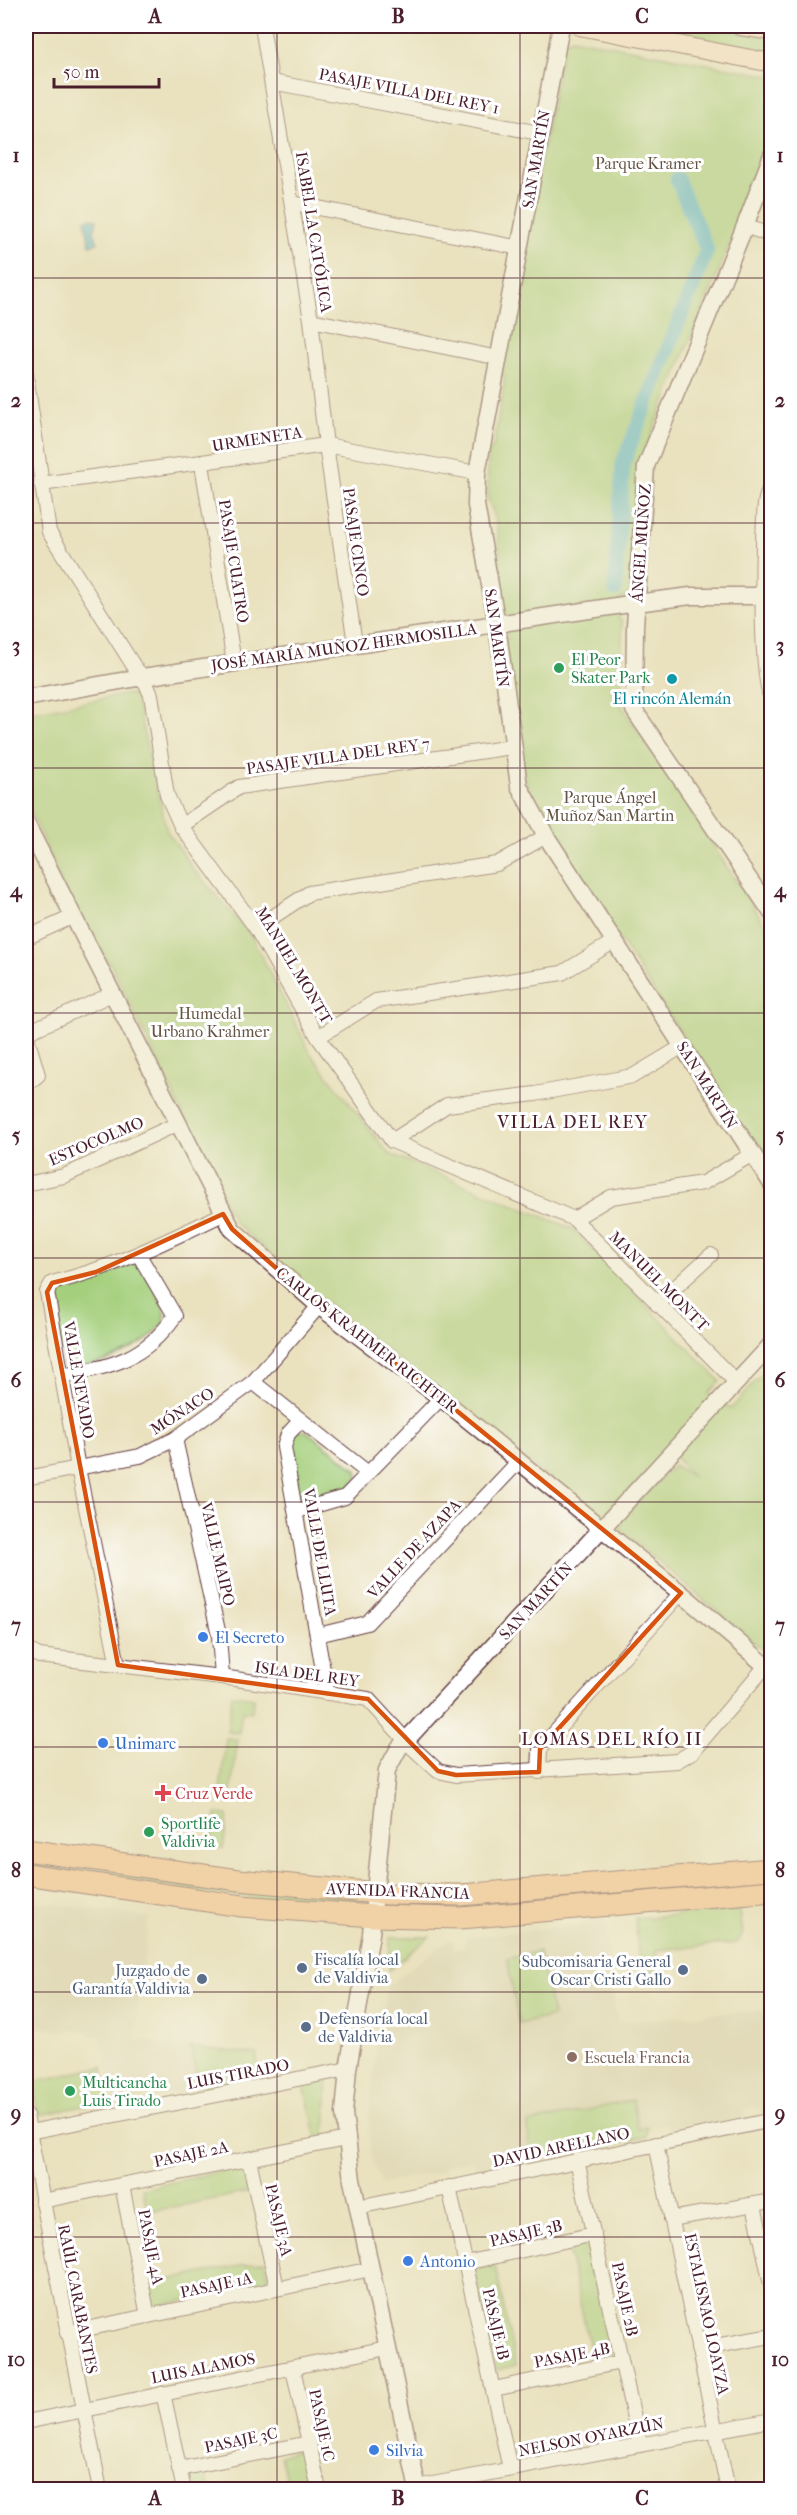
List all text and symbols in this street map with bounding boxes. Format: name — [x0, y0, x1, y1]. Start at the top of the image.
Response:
text: A — [147, 5, 163, 28]
text: B — [391, 5, 405, 28]
text: C — [635, 5, 649, 28]
scale bar — [54, 51, 159, 89]
text: 50 m — [63, 62, 100, 83]
street label: PASAJE VILLA DEL REY 1 — [317, 64, 501, 118]
street label: SAN MARTÍN — [517, 108, 554, 210]
text: 1 — [12, 144, 20, 167]
text: 1 — [776, 144, 784, 167]
street label: ISABEL LA CATÓLICA — [292, 150, 337, 314]
park label: Parque Kramer — [595, 154, 701, 173]
text: 2 — [11, 389, 21, 412]
text: 2 — [775, 389, 785, 412]
street label: URMENETA — [211, 422, 304, 456]
street label: ÁNGEL MUÑOZ — [626, 483, 655, 604]
street label: PASAJE CINCO — [339, 487, 373, 597]
street label: PASAJE CUATRO — [215, 498, 253, 624]
street label: SAN MARTÍN — [481, 587, 514, 689]
street label: JOSÉ MARÍA MUÑOZ HERMOSILLA — [208, 618, 479, 675]
text: 3 — [12, 634, 20, 657]
text: 3 — [776, 634, 784, 657]
place label: El Peor Skater Park — [571, 650, 651, 687]
marker: El Peor Skater Park — [552, 661, 566, 675]
marker: El rincón Alemán — [665, 672, 679, 686]
place label: El rincón Alemán — [613, 689, 732, 708]
street label: PASAJE VILLA DEL REY 7 — [245, 734, 431, 778]
park label: Parque Ángel Muñoz/San Martin — [546, 787, 675, 825]
text: 4 — [9, 879, 23, 903]
text: 4 — [773, 879, 787, 903]
street label: MANUEL MONTT — [252, 903, 337, 1027]
park label: Humedal Urbano Krahmer — [151, 1004, 269, 1041]
street label: SAN MARTÍN — [673, 1037, 742, 1132]
street label: ESTOCOLMO — [46, 1112, 146, 1170]
district label: VILLA DEL REY — [496, 1112, 649, 1133]
text: 5 — [12, 1124, 21, 1147]
text: 5 — [776, 1124, 785, 1147]
street label: MANUEL MONTT — [605, 1227, 713, 1335]
street label: CARLOS KRAHMER RICHTER — [272, 1263, 463, 1418]
street label: VALLE NEVADO — [59, 1319, 99, 1440]
text: 6 — [11, 1369, 23, 1392]
text: 6 — [775, 1369, 787, 1392]
street label: MÓNACO — [146, 1383, 217, 1439]
street label: VALLE DE LLUTA — [299, 1486, 341, 1618]
street label: VALLE DE AZAPA — [363, 1495, 465, 1603]
street label: VALLE MAIPO — [197, 1499, 239, 1608]
street label: SAN MARTÍN — [494, 1557, 577, 1644]
text: 7 — [10, 1614, 21, 1637]
text: 7 — [774, 1614, 785, 1637]
place label: El Secreto — [215, 1628, 284, 1647]
marker: El Secreto — [196, 1630, 210, 1644]
street label: ISLA DEL REY — [254, 1657, 362, 1691]
district label: LOMAS DEL RÍO II — [521, 1728, 703, 1750]
place label: Unimarc — [115, 1734, 176, 1753]
marker: Unimarc — [96, 1736, 110, 1750]
place label: Cruz Verde — [175, 1784, 253, 1803]
marker: Cruz Verde — [156, 1786, 170, 1800]
place label: Sportlife Valdivia — [160, 1814, 221, 1851]
marker: Sportlife Valdivia — [142, 1825, 156, 1839]
text: 8 — [11, 1859, 21, 1882]
text: 8 — [775, 1859, 785, 1882]
street label: AVENIDA FRANCIA — [325, 1879, 471, 1903]
place label: Fiscalía local de Valdivia — [314, 1950, 400, 1987]
place label: Subcomisaria General Oscar Cristi Gallo — [522, 1952, 672, 1989]
place label: Juzgado de Garantía Valdivia — [72, 1961, 191, 1998]
marker: Fiscalía local de Valdivia — [295, 1961, 309, 1975]
marker: Subcomisaria General Oscar Cristi Gallo — [676, 1963, 690, 1977]
marker: Juzgado de Garantía Valdivia — [195, 1972, 209, 1986]
place label: Defensoría local de Valdivia — [318, 2009, 429, 2046]
marker: Defensoría local de Valdivia — [299, 2020, 313, 2034]
place label: Escuela Francia — [584, 2048, 691, 2067]
marker: Escuela Francia — [565, 2050, 579, 2064]
street label: LUIS TIRADO — [185, 2055, 291, 2093]
place label: Multicancha Luis Tirado — [82, 2073, 168, 2110]
marker: Multicancha Luis Tirado — [63, 2084, 77, 2098]
text: 9 — [10, 2103, 21, 2126]
text: 9 — [774, 2103, 785, 2126]
street label: DAVID ARELLANO — [491, 2123, 631, 2171]
street label: PASAJE 2A — [152, 2137, 231, 2171]
street label: PASAJE 3A — [261, 2182, 297, 2259]
street label: PASAJE 4A — [134, 2208, 168, 2287]
street label: PASAJE 3B — [488, 2215, 564, 2251]
street label: RAÚL CARABANTES — [54, 2223, 102, 2375]
street label: ESTALISNAO LOAYZA — [681, 2231, 734, 2397]
place label: Antonio — [419, 2252, 475, 2271]
marker: Antonio — [401, 2254, 415, 2268]
street label: PASAJE 2B — [608, 2260, 642, 2338]
street label: PASAJE 1A — [178, 2268, 254, 2302]
street label: PASAJE 1B — [479, 2286, 513, 2362]
street label: PASAJE 4B — [532, 2338, 612, 2372]
text: 10 — [7, 2348, 25, 2371]
text: 10 — [771, 2348, 789, 2371]
street label: LUIS ALAMOS — [149, 2349, 257, 2387]
street label: PASAJE 1C — [305, 2387, 339, 2463]
street label: NELSON OYARZÚN — [517, 2414, 665, 2460]
street label: PASAJE 3C — [203, 2423, 279, 2457]
place label: Silvia — [386, 2441, 424, 2460]
marker: Silvia — [367, 2443, 381, 2457]
text: A — [147, 2487, 163, 2510]
text: B — [391, 2487, 405, 2510]
text: C — [635, 2487, 649, 2510]

